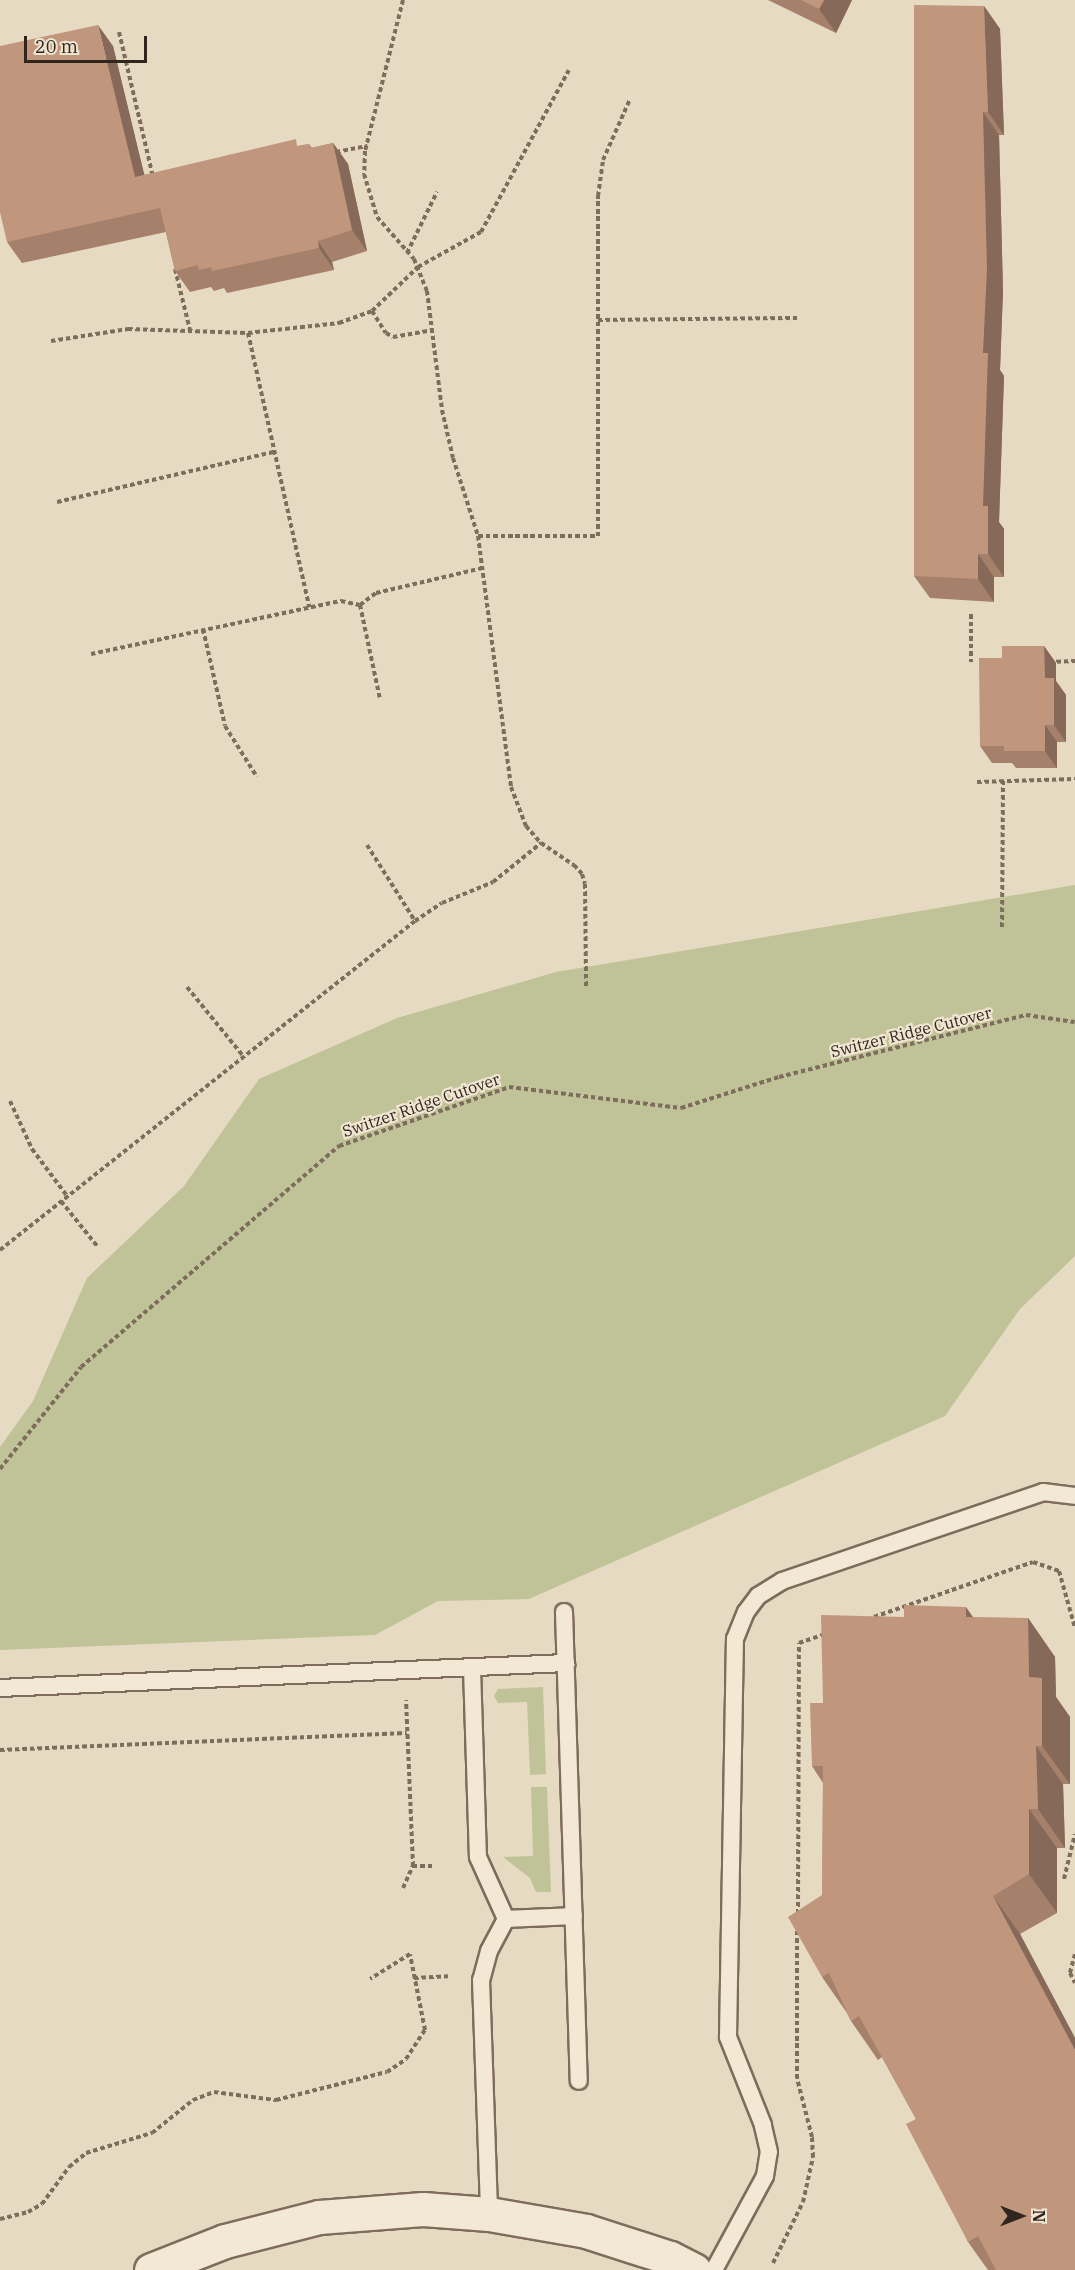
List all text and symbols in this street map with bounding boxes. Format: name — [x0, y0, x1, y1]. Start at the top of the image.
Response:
scale bar — [27, 24, 150, 62]
text: 20 m — [35, 35, 78, 58]
street label: Switzer Ridge Cutover — [829, 1003, 993, 1061]
street label: Switzer Ridge Cutover — [340, 1069, 502, 1141]
north arrow — [991, 2186, 1051, 2246]
text: N — [1029, 2210, 1049, 2222]

